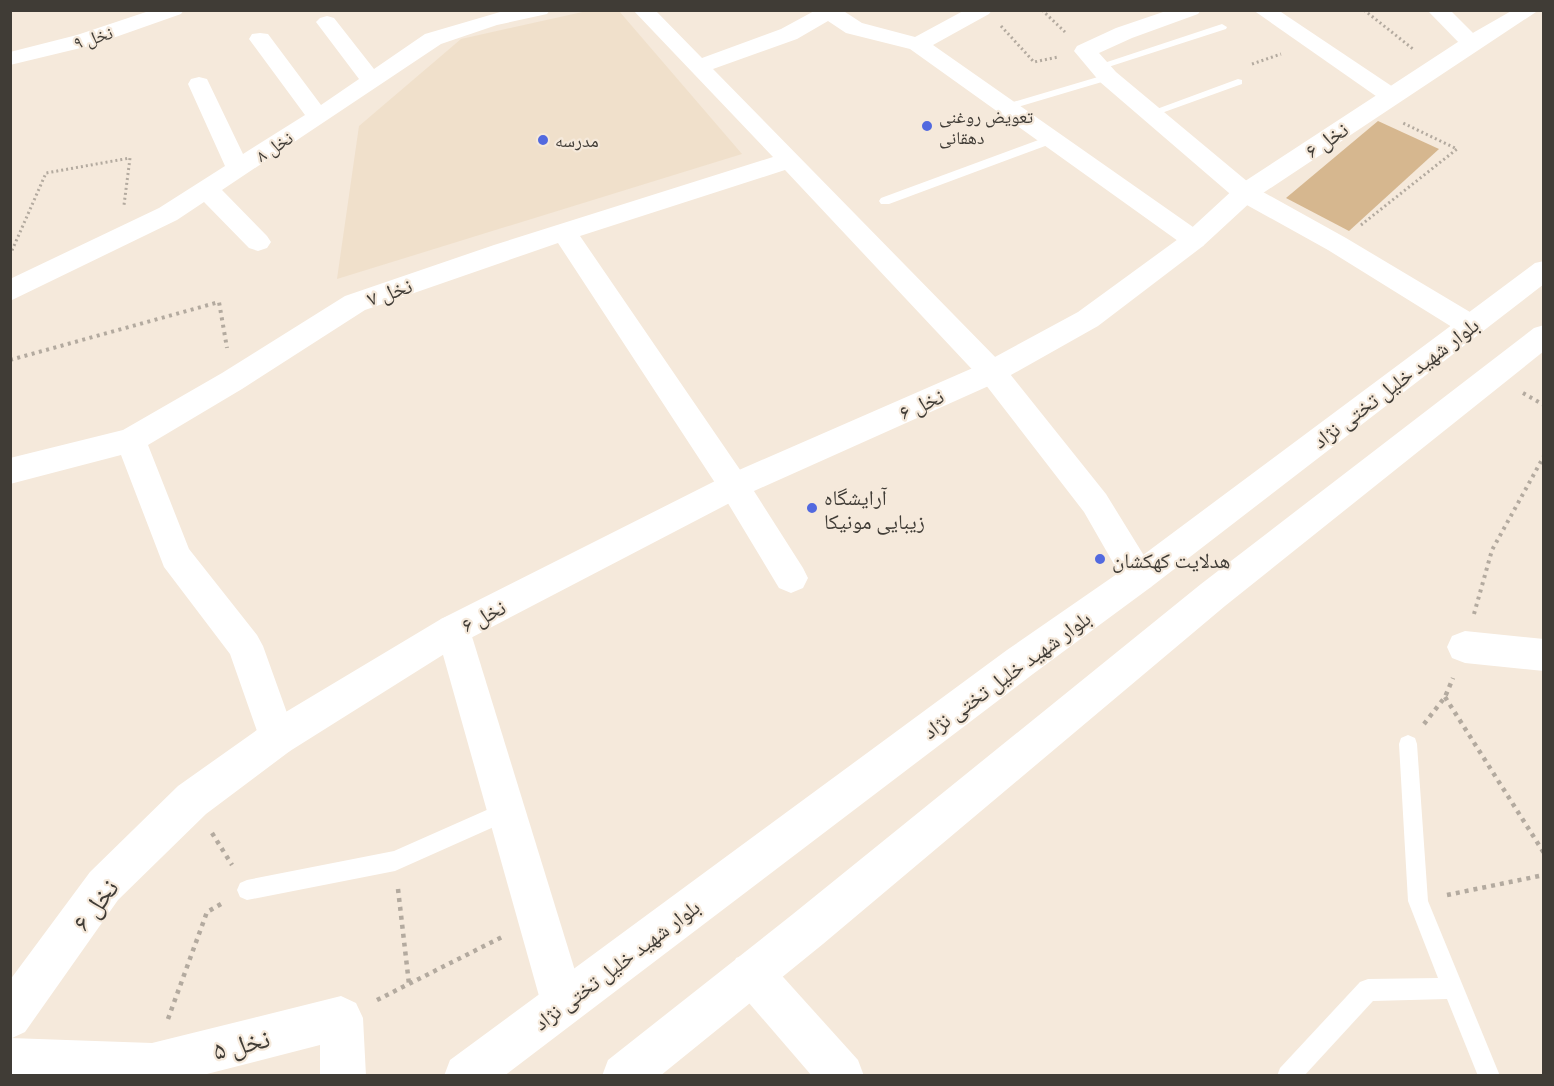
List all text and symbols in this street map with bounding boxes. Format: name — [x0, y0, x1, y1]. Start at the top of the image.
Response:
street label: نخل ۹ — [71, 21, 116, 54]
place label: تعویض روغنی دهقانی — [939, 105, 1033, 149]
street label: نخل ۶ — [1300, 116, 1353, 164]
marker: تعویض روغنی دهقانی — [920, 119, 934, 133]
street label: نخل ۸ — [251, 126, 297, 167]
place label: مدرسه — [555, 129, 599, 151]
marker: مدرسه — [536, 133, 550, 147]
street label: نخل ۷ — [363, 272, 416, 312]
street label: بلوار شهید خلیل تختی نژاد — [1307, 311, 1484, 454]
street label: نخل ۶ — [895, 382, 948, 426]
place label: آرایشگاه زیبایی مونیکا — [824, 484, 925, 535]
marker: آرایشگاه زیبایی مونیکا — [805, 501, 819, 515]
place label: هدلایت کهکشان — [1112, 547, 1230, 573]
marker: هدلایت کهکشان — [1093, 552, 1107, 566]
street label: نخل ۶ — [457, 593, 510, 638]
street label: بلوار شهید خلیل تختی نژاد — [917, 605, 1096, 745]
street label: نخل ۶ — [64, 872, 125, 937]
street label: بلوار شهید خلیل تختی نژاد — [528, 893, 705, 1036]
street label: نخل ۵ — [209, 1021, 273, 1067]

